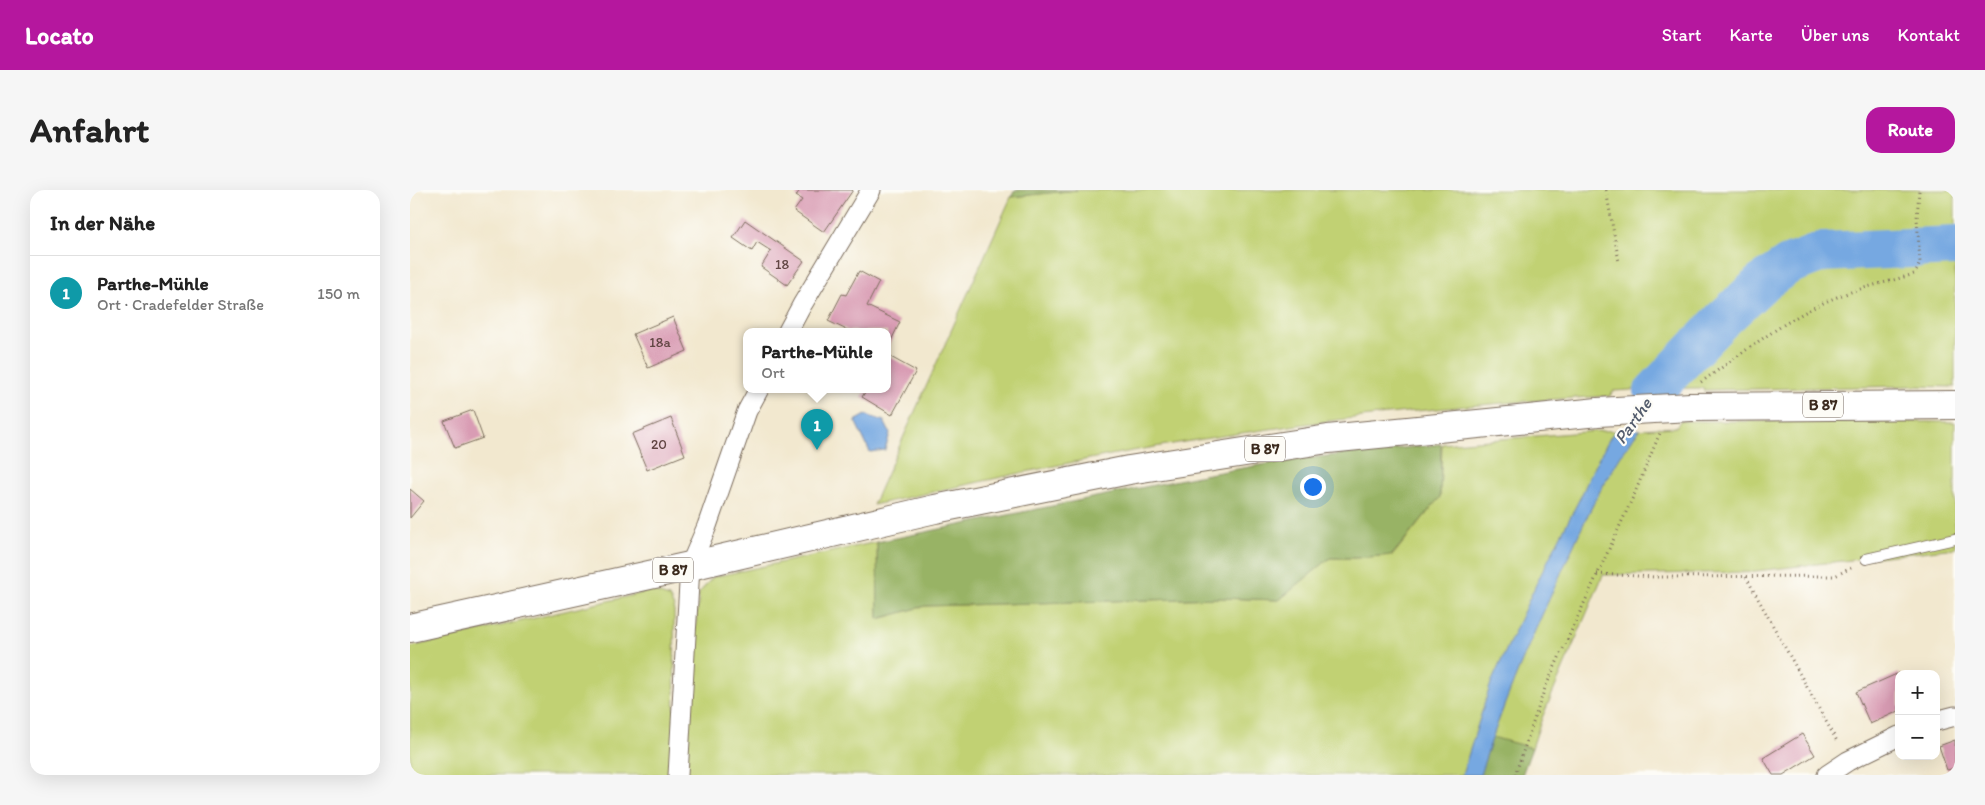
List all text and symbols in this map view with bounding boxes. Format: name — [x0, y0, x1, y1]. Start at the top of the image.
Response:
text: Locato — [25, 21, 94, 50]
text: Start — [1662, 24, 1701, 46]
text: Karte — [1729, 24, 1773, 46]
text: Über uns — [1801, 24, 1870, 46]
text: Kontakt — [1898, 24, 1960, 46]
button: Route — [1866, 107, 1955, 153]
text: Anfahrt — [30, 109, 149, 151]
text: In der Nähe — [50, 210, 155, 235]
house number: 18 — [775, 256, 789, 273]
text: Parthe-Mühle — [97, 272, 209, 295]
text: 1 — [62, 284, 70, 303]
text: 150 m — [317, 284, 360, 303]
text: Ort · Cradefelder Straße — [97, 295, 264, 314]
popup — [743, 328, 891, 393]
house number: 18a — [649, 334, 671, 351]
text: Parthe-Mühle — [761, 340, 873, 363]
text: Ort — [761, 363, 785, 382]
road number: B 87 — [1803, 392, 1843, 418]
water label: Parthe — [1609, 393, 1657, 448]
pin: 1 — [801, 409, 833, 450]
house number: 20 — [651, 436, 667, 453]
road number: B 87 — [1245, 436, 1285, 462]
your location — [1300, 474, 1326, 500]
road number: B 87 — [653, 558, 693, 582]
map controls — [1895, 670, 1940, 760]
button: + — [1895, 670, 1940, 715]
button: − — [1895, 715, 1940, 760]

